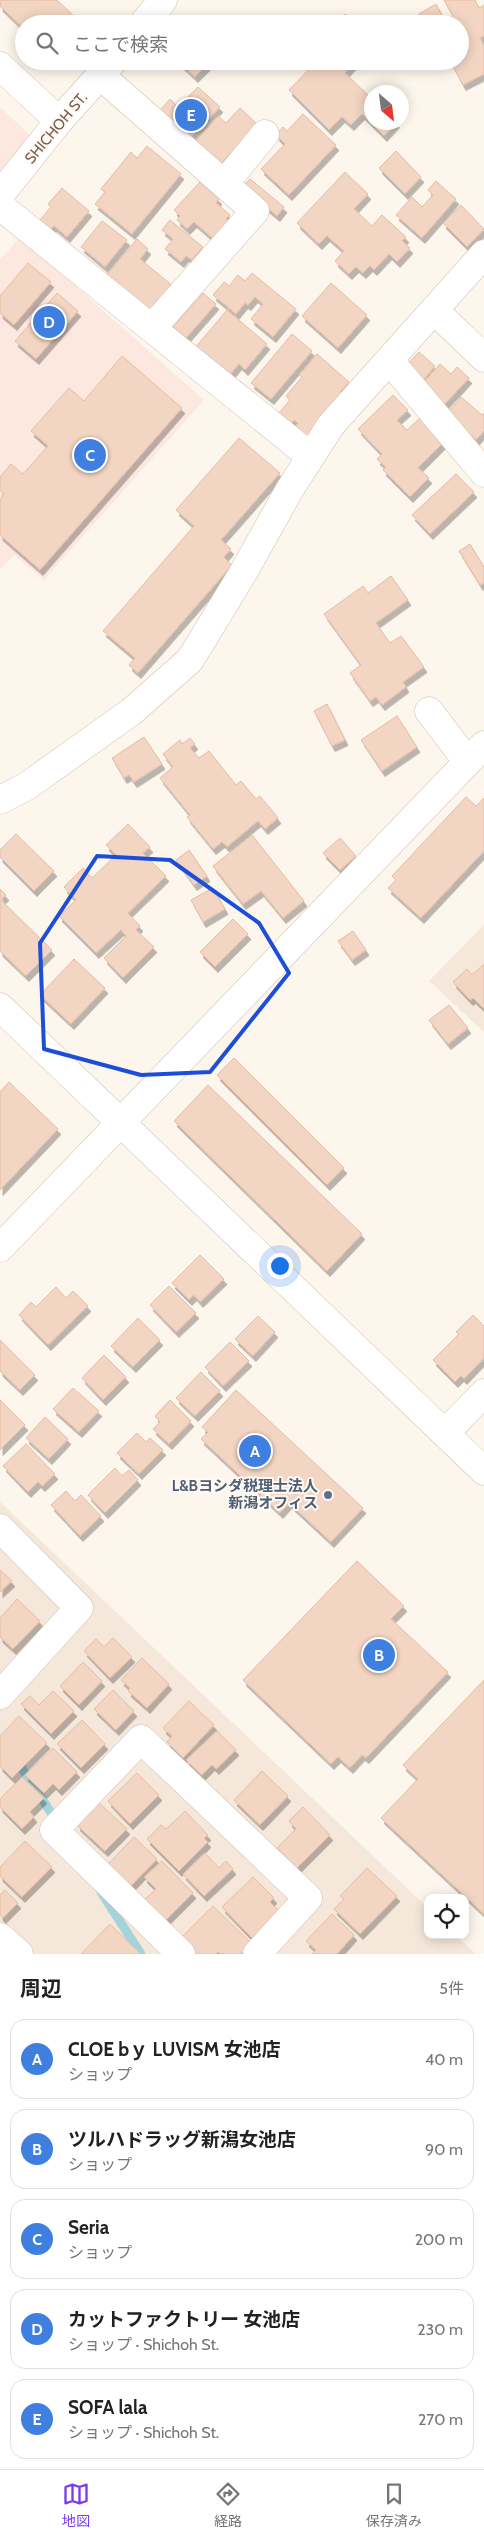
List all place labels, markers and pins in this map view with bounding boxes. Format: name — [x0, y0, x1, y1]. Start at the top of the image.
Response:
pin: E — [175, 96, 207, 134]
pin: D — [33, 303, 65, 341]
pin: C — [74, 436, 106, 474]
pin: A — [239, 1432, 271, 1470]
place label: L&Bヨシダ税理士法人 新潟オフィス — [172, 1477, 318, 1512]
marker: L&Bヨシダ税理士法人 新潟オフィス — [322, 1489, 334, 1501]
pin: B — [363, 1636, 395, 1674]

